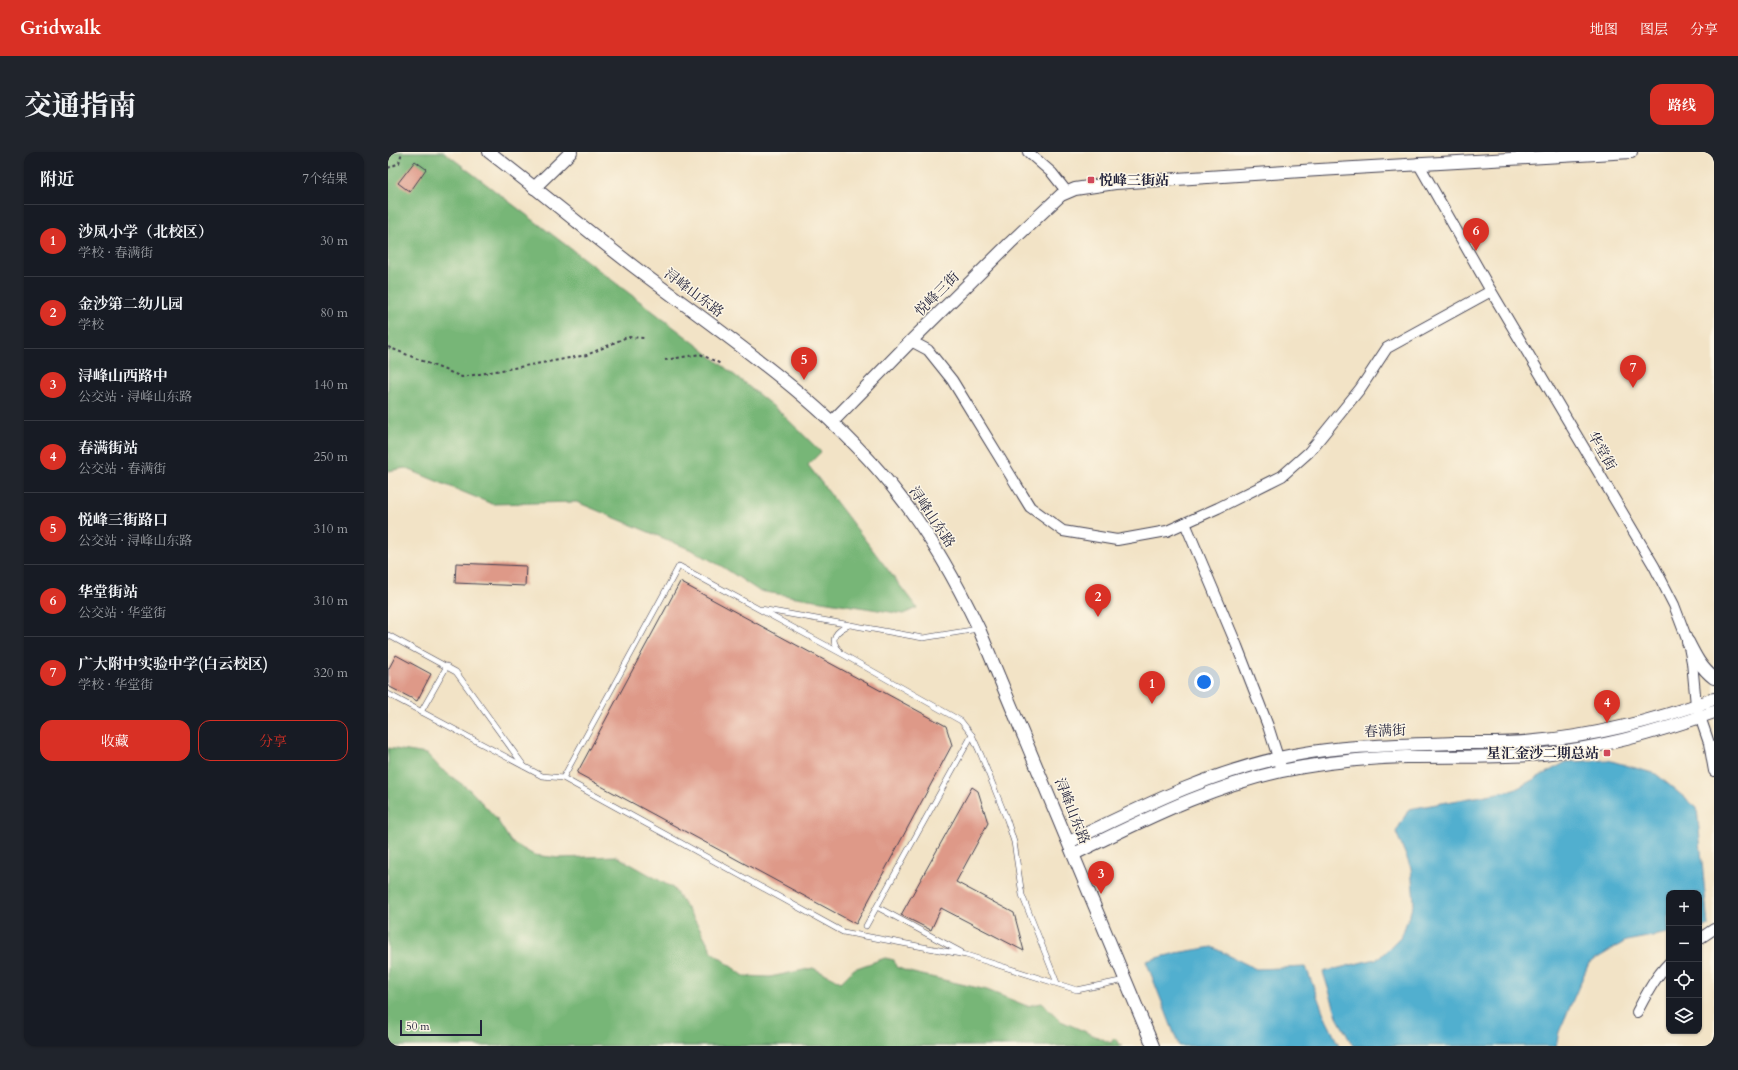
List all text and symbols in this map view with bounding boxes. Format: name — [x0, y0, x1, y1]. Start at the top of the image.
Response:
text: Gridwalk — [20, 15, 101, 41]
text: 地图 — [1590, 20, 1618, 39]
text: 图层 — [1640, 20, 1668, 39]
text: 分享 — [1690, 20, 1718, 39]
button: 路线 — [1650, 84, 1714, 125]
text: 交通指南 — [24, 87, 136, 125]
text: 附近 — [40, 168, 74, 191]
text: 7个结果 — [302, 170, 348, 188]
place label: 悦峰三街站 — [1099, 171, 1169, 190]
marker: 悦峰三街站 — [1086, 175, 1096, 185]
pin: 6 — [1463, 218, 1489, 251]
text: 沙凤小学（北校区） — [78, 222, 213, 242]
text: 1 — [50, 232, 56, 250]
text: 30 m — [320, 232, 348, 250]
text: 学校 · 春满街 — [78, 244, 153, 262]
street label: 浔峰山东路 — [660, 264, 728, 322]
street label: 悦峰三街 — [910, 267, 964, 321]
text: 金沙第二幼儿园 — [78, 294, 183, 314]
text: 2 — [50, 304, 56, 322]
text: 80 m — [320, 304, 348, 322]
text: 学校 — [78, 316, 104, 334]
pin: 5 — [791, 347, 817, 380]
pin: 7 — [1620, 355, 1646, 388]
text: 浔峰山西路中 — [78, 366, 168, 386]
text: 3 — [50, 376, 56, 394]
text: 140 m — [314, 376, 348, 394]
text: 公交站 · 浔峰山东路 — [78, 388, 192, 406]
street label: 华堂街 — [1583, 428, 1621, 474]
text: 春满街站 — [78, 438, 138, 458]
text: 4 — [50, 448, 56, 466]
text: 250 m — [314, 448, 348, 466]
text: 公交站 · 春满街 — [78, 460, 166, 478]
street label: 浔峰山东路 — [905, 483, 959, 551]
text: 悦峰三街路口 — [78, 510, 168, 530]
text: 5 — [50, 520, 56, 538]
text: 310 m — [314, 520, 348, 538]
text: 公交站 · 浔峰山东路 — [78, 532, 192, 550]
text: 华堂街站 — [78, 582, 138, 602]
pin: 2 — [1085, 584, 1111, 617]
text: 6 — [50, 592, 56, 610]
text: 310 m — [314, 592, 348, 610]
text: 公交站 · 华堂街 — [78, 604, 166, 622]
text: 广大附中实验中学(白云校区) — [78, 654, 268, 674]
text: 7 — [50, 664, 56, 682]
text: 320 m — [314, 664, 348, 682]
pin: 1 — [1139, 671, 1165, 704]
your location — [1194, 672, 1214, 692]
text: 学校 · 华堂街 — [78, 676, 153, 694]
pin: 4 — [1594, 690, 1620, 723]
button: 收藏 — [40, 720, 190, 761]
button: 分享 — [198, 720, 348, 761]
street label: 春满街 — [1364, 720, 1406, 742]
place label: 星汇金沙二期总站 — [1487, 744, 1599, 763]
marker: 星汇金沙二期总站 — [1602, 748, 1612, 758]
street label: 浔峰山东路 — [1050, 775, 1094, 847]
pin: 3 — [1088, 861, 1114, 894]
map controls — [1666, 890, 1702, 1034]
button: + — [1666, 890, 1702, 926]
button: − — [1666, 926, 1702, 962]
button: locate — [1666, 962, 1702, 998]
button: layers — [1666, 998, 1702, 1034]
scale bar — [400, 1018, 482, 1037]
text: 50 m — [406, 1019, 430, 1034]

